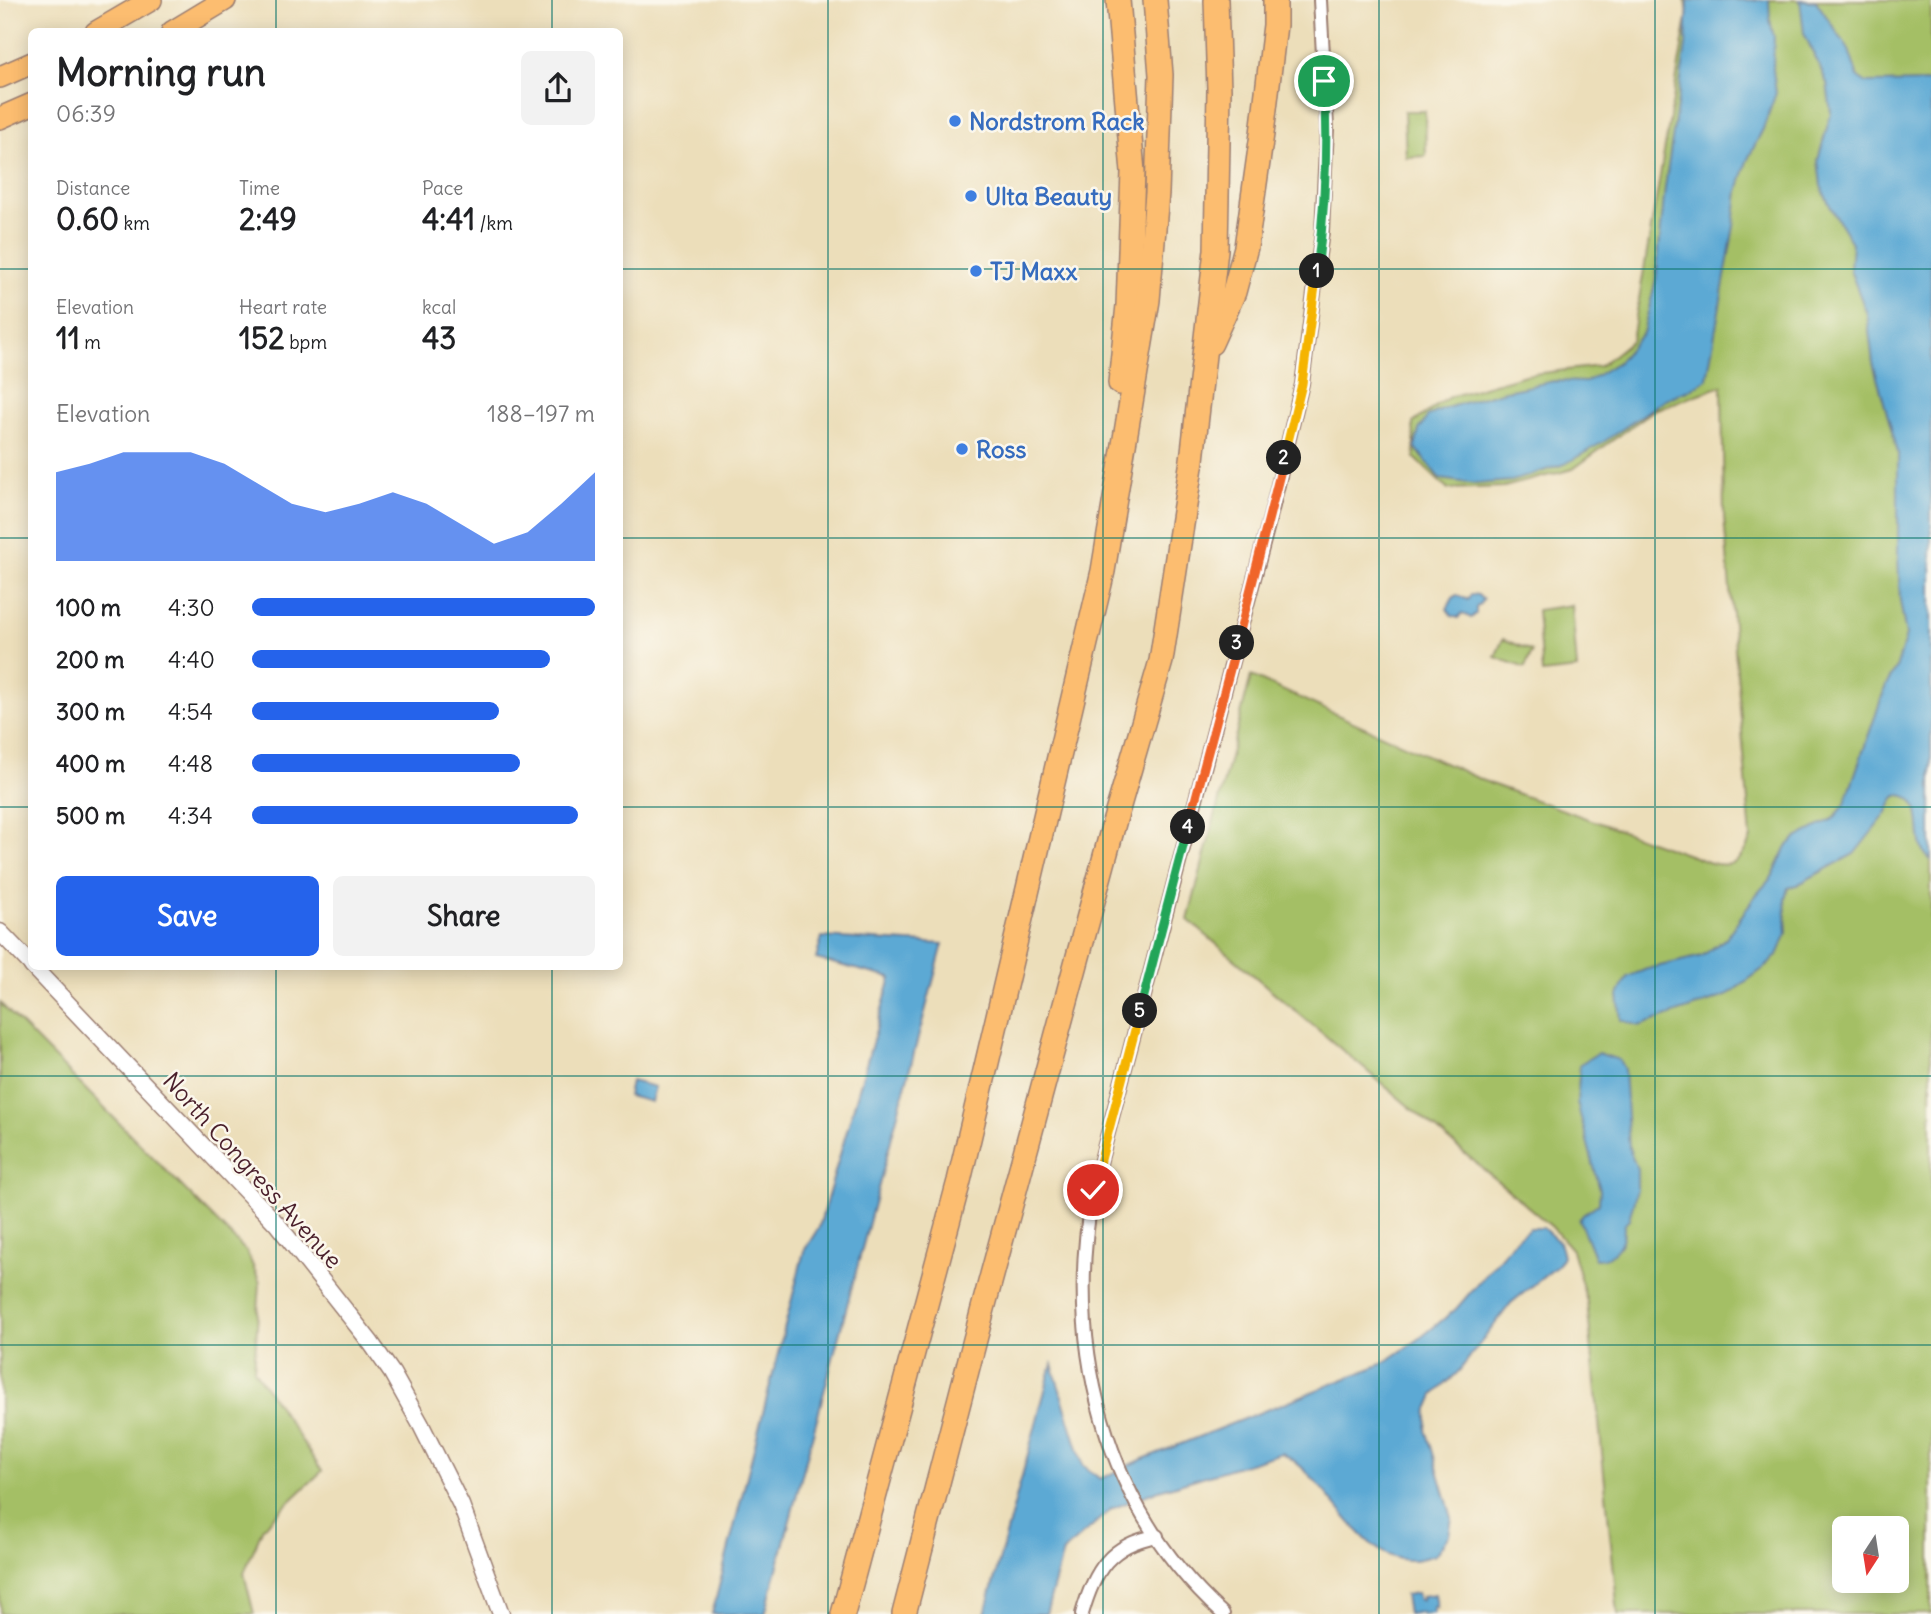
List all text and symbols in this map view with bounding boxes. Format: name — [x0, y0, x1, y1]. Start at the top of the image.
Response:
text: Morning run — [56, 49, 266, 96]
button: share — [521, 51, 595, 125]
pin — [1294, 51, 1354, 111]
icon: arrive — [1305, 62, 1343, 100]
text: 06:39 — [56, 99, 116, 128]
place label: Nordstrom Rack — [969, 106, 1145, 136]
marker: Nordstrom Rack — [947, 113, 963, 129]
text: Distance — [56, 176, 130, 200]
text: Time — [239, 176, 280, 200]
text: Pace — [422, 176, 463, 200]
place label: Ulta Beauty — [985, 181, 1112, 211]
marker: Ulta Beauty — [963, 188, 979, 204]
text: 0.60 — [56, 200, 119, 238]
text: 2:49 — [239, 200, 297, 238]
text: 4:41 — [422, 200, 475, 238]
text: km — [119, 211, 150, 235]
text: /km — [475, 211, 513, 235]
pin: 1 — [1300, 254, 1334, 288]
place label: TJ Maxx — [990, 256, 1077, 286]
text: 1 — [1313, 258, 1320, 282]
marker: TJ Maxx — [968, 263, 984, 279]
text: Elevation — [56, 295, 134, 319]
text: Heart rate — [239, 295, 327, 319]
text: kcal — [422, 295, 456, 319]
text: 11 — [56, 319, 80, 357]
text: 152 — [239, 319, 285, 357]
text: 43 — [422, 319, 456, 357]
text: m — [80, 330, 101, 354]
text: bpm — [285, 330, 327, 354]
text: Elevation — [56, 399, 150, 428]
text: 188–197 m — [487, 399, 595, 428]
place label: Ross — [976, 434, 1026, 464]
pin: 2 — [1266, 440, 1302, 476]
marker: Ross — [954, 441, 970, 457]
text: 2 — [1278, 445, 1289, 469]
text: 100 m — [56, 593, 121, 622]
text: 4:30 — [168, 593, 215, 622]
pin: 3 — [1220, 626, 1254, 660]
text: 3 — [1231, 630, 1242, 654]
text: 200 m — [56, 645, 125, 674]
text: 4:40 — [168, 645, 215, 674]
text: 300 m — [56, 697, 125, 726]
text: 4:54 — [168, 697, 213, 726]
text: 400 m — [56, 749, 125, 778]
text: 4:48 — [168, 749, 213, 778]
text: 500 m — [56, 801, 125, 830]
text: 4:34 — [168, 801, 213, 830]
pin: 4 — [1170, 810, 1206, 844]
text: 4 — [1182, 814, 1193, 838]
button: Save — [56, 876, 319, 956]
button: Share — [333, 876, 595, 956]
pin: 5 — [1122, 993, 1158, 1028]
text: 5 — [1134, 998, 1145, 1022]
street label: North Congress Avenue — [157, 1066, 349, 1274]
pin — [1063, 1160, 1123, 1220]
icon: check — [1074, 1171, 1112, 1209]
north arrow — [1832, 1516, 1909, 1592]
map controls — [1832, 1516, 1909, 1593]

